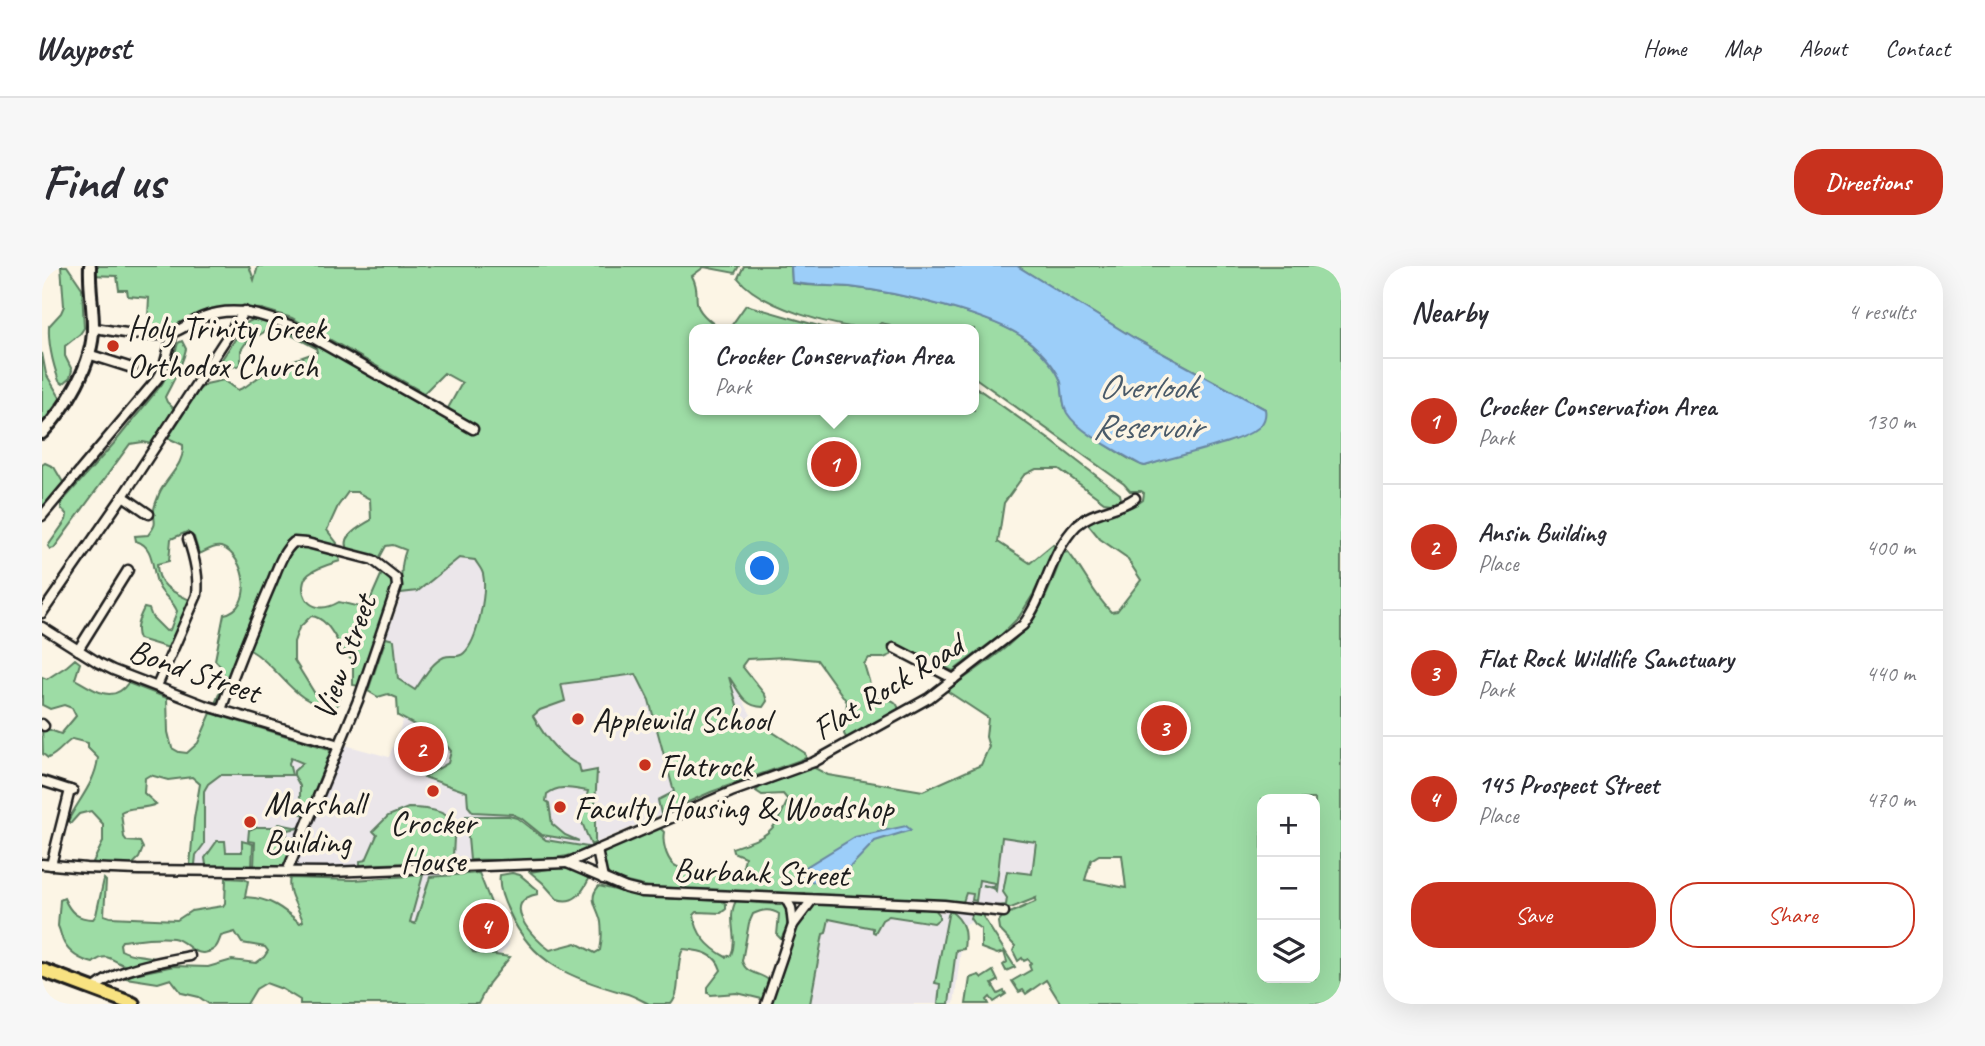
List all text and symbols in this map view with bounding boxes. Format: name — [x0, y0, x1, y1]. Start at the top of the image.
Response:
text: Waypost — [35, 27, 131, 69]
text: Home — [1643, 33, 1686, 63]
text: Map — [1724, 33, 1761, 63]
text: About — [1799, 33, 1847, 63]
text: Contact — [1885, 33, 1950, 63]
button: Directions — [1794, 149, 1943, 215]
text: Find us — [42, 151, 164, 213]
text: Nearby — [1411, 293, 1487, 331]
text: 4 results — [1848, 297, 1915, 326]
place label: Holy Trinity Greek Orthodox Church — [127, 307, 327, 387]
popup — [689, 324, 979, 415]
marker: Holy Trinity Greek Orthodox Church — [105, 338, 121, 354]
text: Crocker Conservation Area — [715, 339, 953, 372]
water label: Overlook Reservoir — [1093, 364, 1208, 449]
text: Park — [715, 372, 751, 401]
text: Crocker Conservation Area — [1478, 390, 1716, 423]
text: 1 — [1429, 407, 1439, 436]
text: 130 m — [1866, 407, 1915, 436]
text: Park — [1478, 423, 1514, 452]
pin: 1 — [811, 438, 857, 490]
text: Ansin Building — [1478, 516, 1605, 549]
text: 2 — [1429, 533, 1439, 562]
text: 400 m — [1866, 533, 1915, 562]
text: Place — [1478, 549, 1518, 578]
your location — [745, 551, 779, 585]
street label: View Street — [302, 587, 387, 725]
street label: Flat Rock Road — [804, 621, 975, 750]
street label: Bond Street — [124, 629, 269, 714]
text: Flat Rock Wildlife Sanctuary — [1478, 642, 1734, 675]
text: 3 — [1429, 659, 1439, 688]
text: 440 m — [1866, 659, 1915, 688]
text: Park — [1478, 675, 1514, 704]
place label: Applewild School — [592, 699, 776, 741]
pin: 3 — [1141, 702, 1187, 754]
marker: Applewild School — [570, 711, 586, 727]
pin: 2 — [398, 723, 444, 775]
place label: Flatrock — [659, 745, 755, 787]
marker: Flatrock — [637, 757, 653, 773]
text: 145 Prospect Street — [1478, 768, 1659, 801]
place label: Marshall Building — [264, 783, 370, 863]
marker: Crocker House — [425, 783, 441, 799]
text: 4 — [1429, 785, 1439, 814]
text: 470 m — [1866, 785, 1915, 814]
place label: Faculty Housing & Woodshop — [574, 787, 895, 829]
map controls — [1257, 794, 1320, 983]
button: + — [1257, 794, 1320, 857]
marker: Faculty Housing & Woodshop — [552, 799, 568, 815]
text: Place — [1478, 801, 1518, 830]
place label: Crocker House — [390, 802, 479, 882]
marker: Marshall Building — [242, 814, 258, 830]
street label: Burbank Street — [673, 848, 852, 896]
button: − — [1257, 857, 1320, 920]
button: Save — [1411, 882, 1656, 948]
button: Share — [1670, 882, 1915, 948]
pin: 4 — [463, 900, 509, 952]
button: layers — [1257, 920, 1320, 983]

